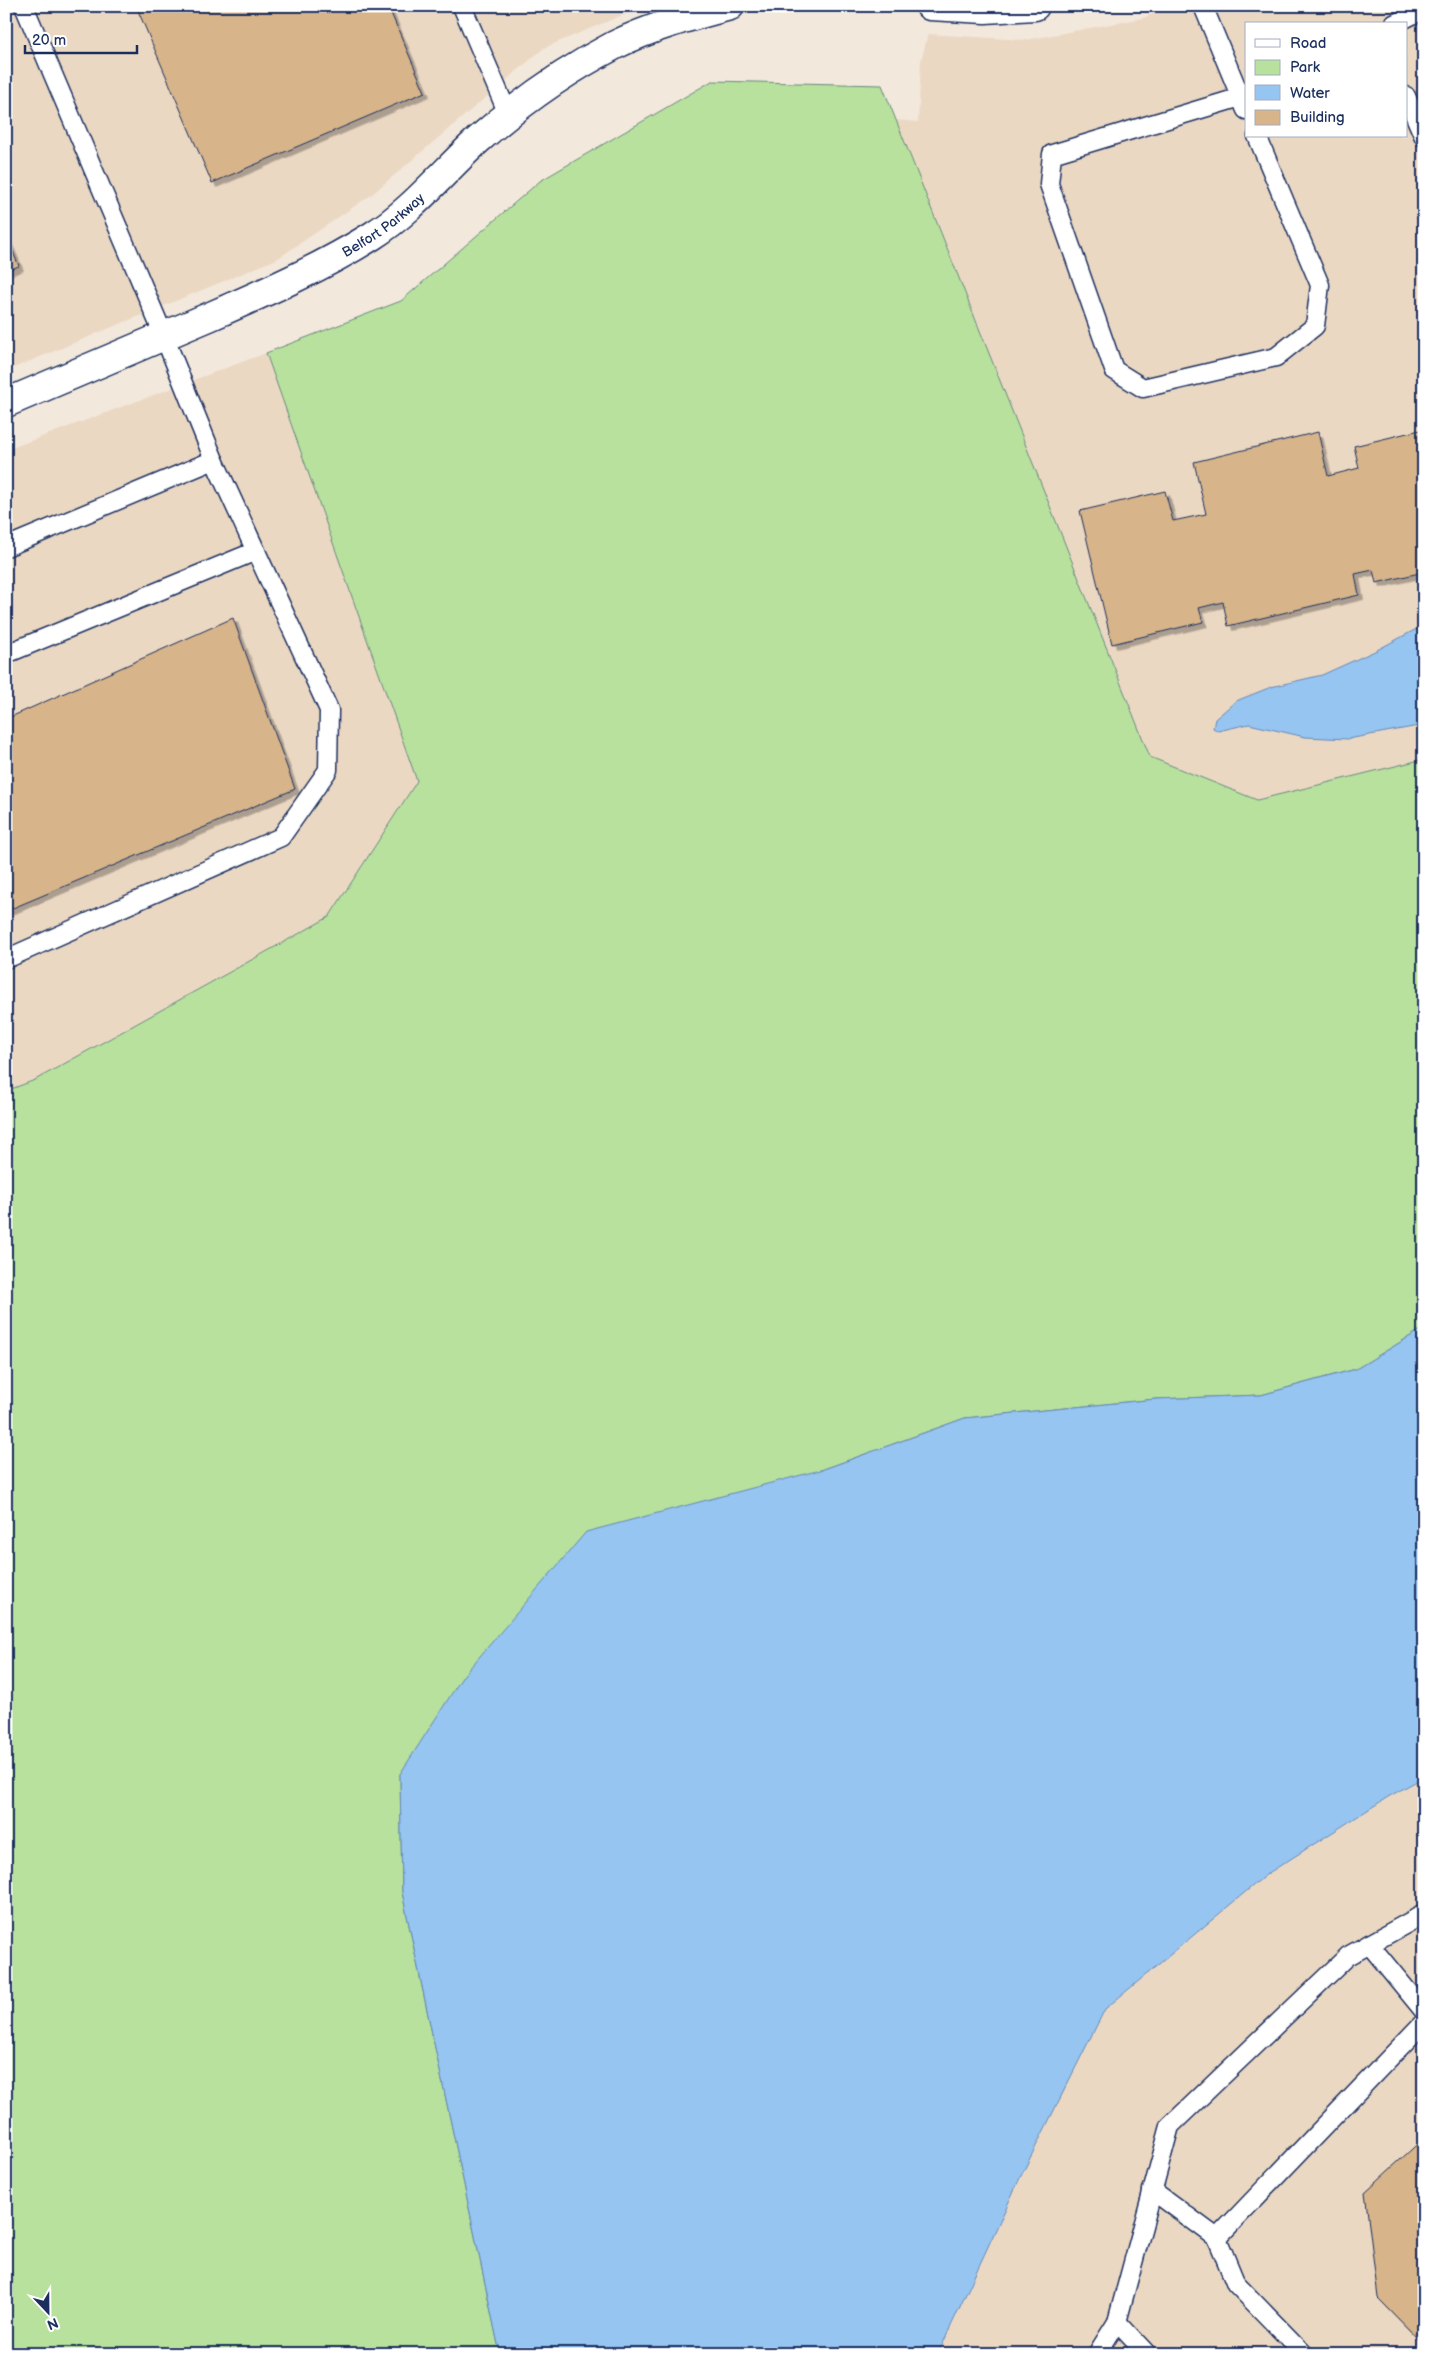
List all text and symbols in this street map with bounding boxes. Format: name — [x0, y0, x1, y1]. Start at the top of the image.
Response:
scale bar — [25, 22, 138, 54]
legend — [1245, 22, 1408, 138]
text: 20 m — [32, 31, 66, 50]
text: Road — [1290, 34, 1326, 53]
text: Park — [1290, 58, 1321, 77]
text: Water — [1290, 84, 1330, 103]
text: Building — [1290, 108, 1345, 127]
street label: Belfort Parkway — [339, 189, 428, 260]
north arrow — [22, 2288, 72, 2338]
text: N — [45, 2314, 61, 2333]

